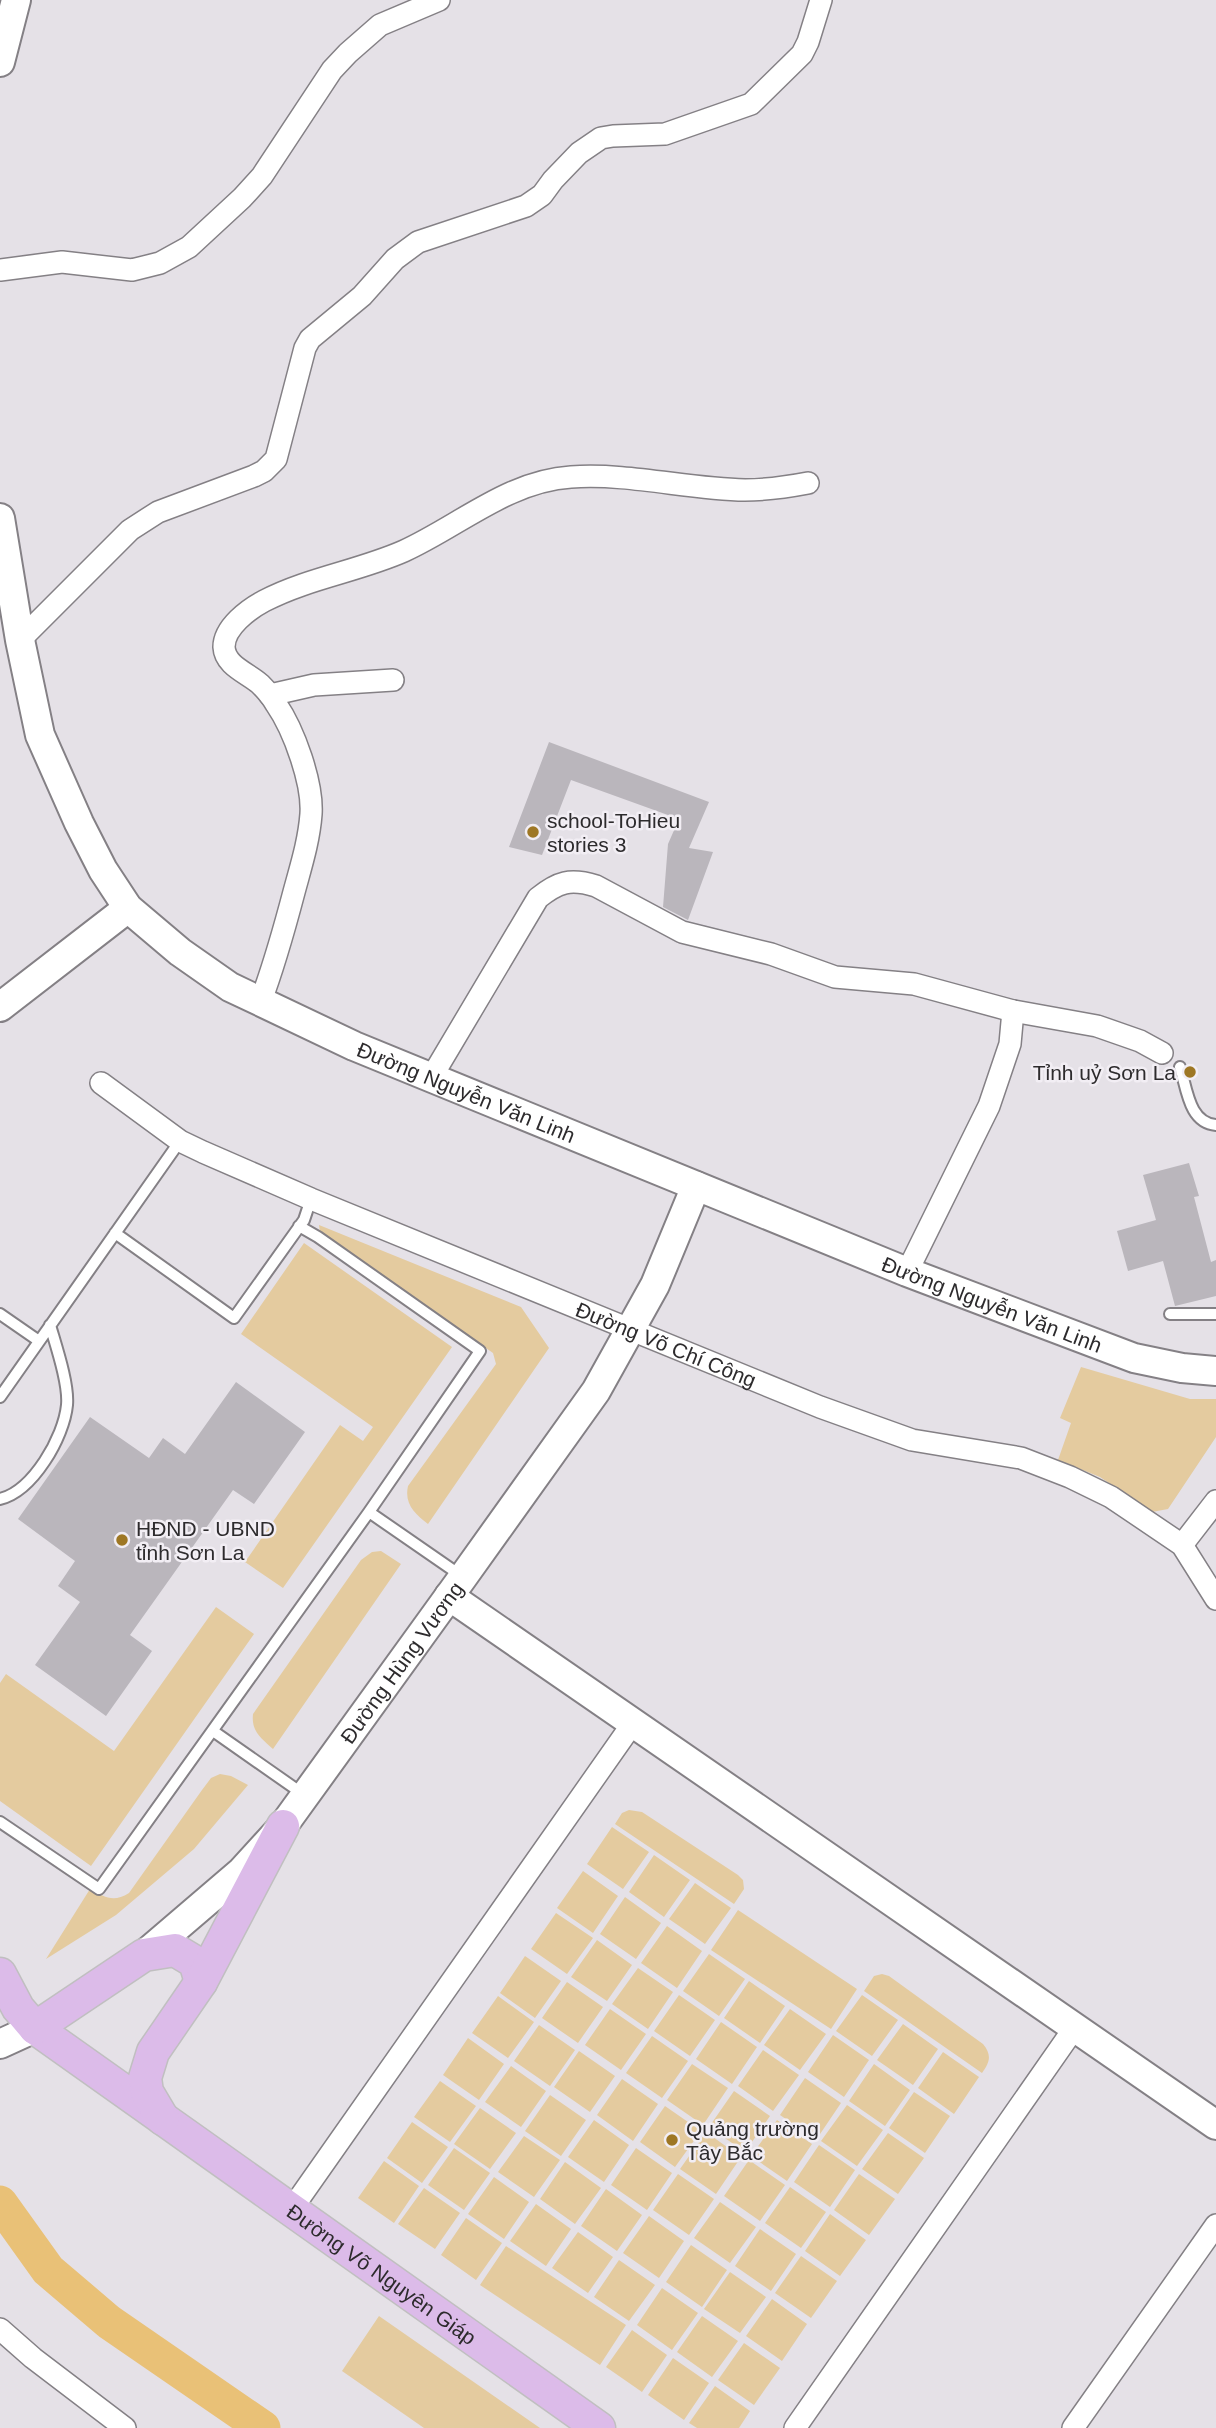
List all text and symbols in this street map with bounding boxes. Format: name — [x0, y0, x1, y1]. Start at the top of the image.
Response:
place label: school-ToHieu stories 3 — [547, 809, 680, 856]
marker: school-ToHieu stories 3 — [525, 824, 541, 840]
street label: Đường Nguyễn Văn Linh — [354, 1037, 579, 1147]
place label: Tỉnh uỷ Sơn La — [1033, 1061, 1176, 1084]
marker: Tỉnh uỷ Sơn La — [1182, 1064, 1198, 1080]
street label: Đường Nguyễn Văn Linh — [879, 1252, 1105, 1356]
street label: Đường Võ Chí Công — [573, 1297, 760, 1391]
place label: HĐND - UBND tỉnh Sơn La — [136, 1517, 275, 1564]
marker: HĐND - UBND tỉnh Sơn La — [114, 1532, 130, 1548]
street label: Đường Hùng Vương — [335, 1577, 467, 1747]
place label: Quảng trường Tây Bắc — [686, 2117, 819, 2164]
marker: Quảng trường Tây Bắc — [664, 2132, 680, 2148]
street label: Đường Võ Nguyên Giáp — [283, 2199, 481, 2349]

